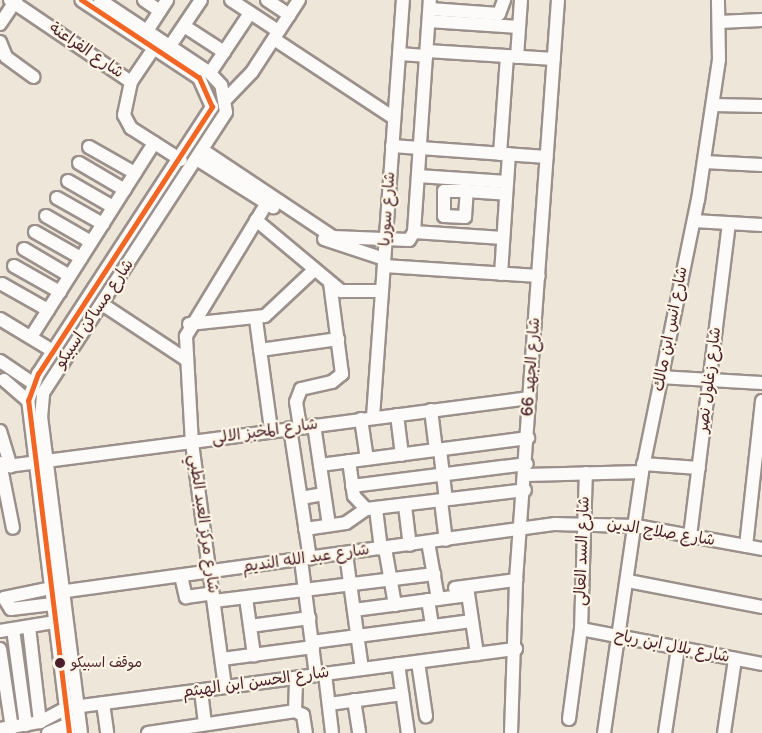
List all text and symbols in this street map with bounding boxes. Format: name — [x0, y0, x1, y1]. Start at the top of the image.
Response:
street label: شارع الفراعنة — [45, 19, 127, 83]
street label: شارع سوريا — [376, 171, 400, 247]
street label: شارع مساكن اسبيكو — [51, 256, 139, 372]
street label: شارع انس ابن مالك — [649, 265, 693, 393]
street label: شارع الجهد 66 — [519, 317, 545, 417]
street label: شارع زغلول نصر — [694, 326, 726, 434]
street label: شارع المخبز الالى — [211, 415, 319, 449]
street label: شارع مركز العبد الطبي — [184, 453, 222, 595]
street label: شارع السد العالى — [571, 496, 595, 606]
street label: شارع صلاح الدين — [606, 515, 716, 551]
street label: شارع عبد الله النديم — [241, 541, 371, 577]
street label: شارع بلال ابن رباح — [613, 626, 731, 668]
place label: موقف اسبيكو — [71, 655, 142, 671]
marker: موقف اسبيكو — [54, 657, 66, 669]
street label: شارع الحسن ابن الهيثم — [181, 663, 331, 703]

